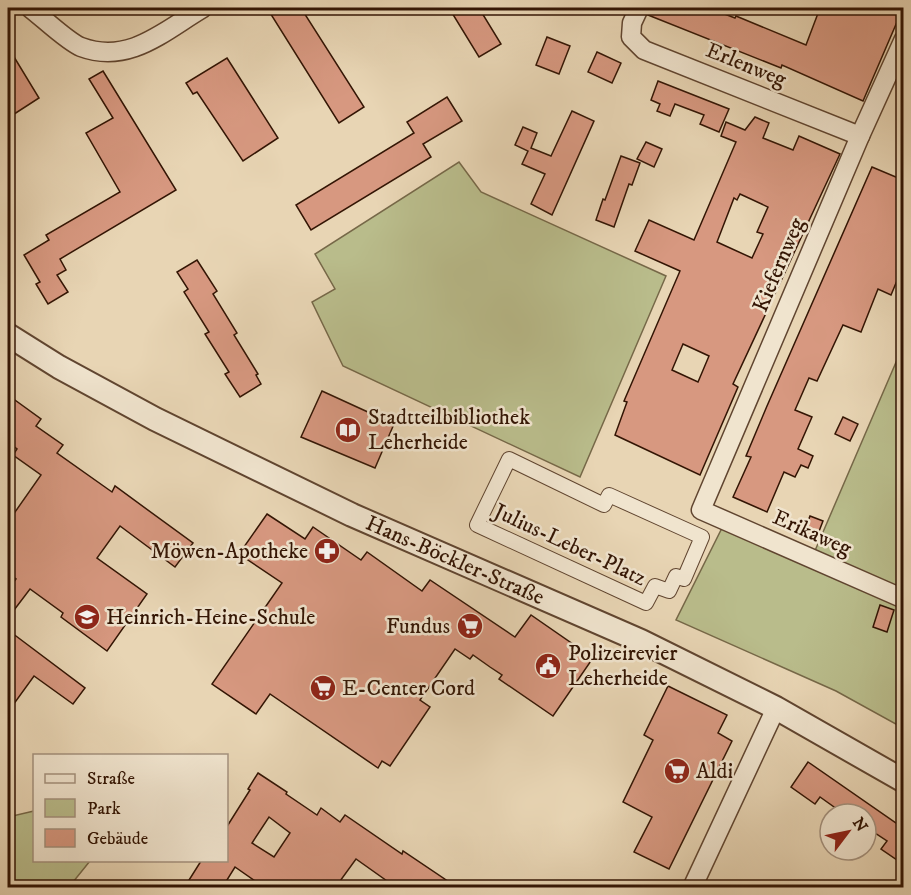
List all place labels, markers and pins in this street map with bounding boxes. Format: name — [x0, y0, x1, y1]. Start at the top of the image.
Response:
place label: Stadtteilbibliothek Leherheide — [368, 404, 530, 456]
library icon: Stadtteilbibliothek Leherheide — [333, 415, 363, 445]
pharmacy icon: Möwen-Apotheke — [312, 536, 342, 566]
place label: Möwen-Apotheke — [151, 538, 308, 565]
school or university icon: Heinrich-Heine-Schule — [72, 602, 102, 632]
place label: Heinrich-Heine-Schule — [106, 604, 315, 631]
supermarket icon: Fundus — [455, 611, 485, 641]
place label: Fundus — [386, 613, 450, 640]
place label: Polizeirevier Leherheide — [568, 640, 678, 692]
public building icon: Polizeirevier Leherheide — [533, 651, 563, 681]
supermarket icon: E-Center Cord — [308, 673, 338, 703]
place label: E-Center Cord — [342, 675, 475, 702]
supermarket icon: Aldi — [662, 756, 692, 786]
place label: Aldi — [696, 758, 733, 785]

